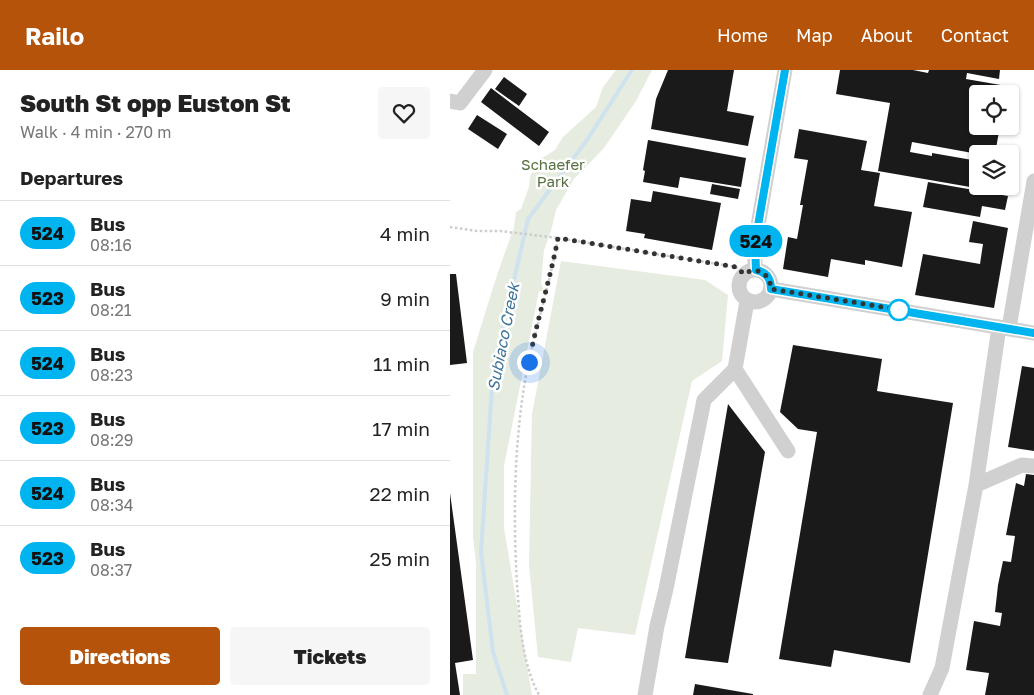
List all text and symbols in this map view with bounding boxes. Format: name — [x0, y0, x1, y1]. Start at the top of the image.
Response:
text: Railo — [25, 21, 84, 50]
text: Home — [717, 24, 768, 46]
text: Map — [796, 24, 833, 46]
text: About — [861, 24, 913, 46]
text: Contact — [941, 24, 1009, 46]
map controls — [969, 85, 1019, 195]
button: locate — [969, 85, 1019, 135]
button: heart — [378, 87, 430, 139]
text: South St opp Euston St — [20, 88, 291, 117]
text: Walk · 4 min · 270 m — [20, 122, 171, 142]
button: layers — [969, 145, 1019, 195]
park label: Schaefer Park — [521, 155, 585, 190]
text: Departures — [20, 166, 123, 189]
text: Bus — [90, 212, 125, 235]
text: 524 — [31, 222, 64, 244]
text: 4 min — [380, 222, 430, 245]
line badge: 524 — [727, 225, 785, 257]
text: 524 — [739, 230, 773, 252]
text: 08:16 — [90, 235, 132, 255]
text: Bus — [90, 277, 125, 300]
water label: Subiaco Creek — [483, 279, 524, 393]
text: 523 — [31, 287, 64, 309]
text: 9 min — [380, 287, 430, 310]
unlabelled marker — [888, 299, 910, 321]
text: 08:21 — [90, 300, 132, 320]
text: Bus — [90, 342, 125, 365]
your location — [517, 350, 542, 375]
text: 524 — [31, 352, 64, 374]
text: 11 min — [373, 352, 430, 375]
text: 08:23 — [90, 365, 133, 385]
text: Bus — [90, 407, 125, 430]
text: 523 — [31, 417, 64, 439]
text: 17 min — [372, 417, 430, 440]
text: 08:29 — [90, 430, 133, 450]
text: Bus — [90, 472, 125, 495]
text: 524 — [31, 482, 64, 504]
text: 22 min — [370, 482, 430, 505]
text: 08:34 — [90, 495, 134, 515]
text: Bus — [90, 537, 125, 560]
text: 523 — [31, 547, 64, 569]
text: 25 min — [370, 547, 430, 570]
text: 08:37 — [90, 560, 132, 580]
button: Directions — [20, 627, 220, 685]
button: Tickets — [230, 627, 430, 685]

